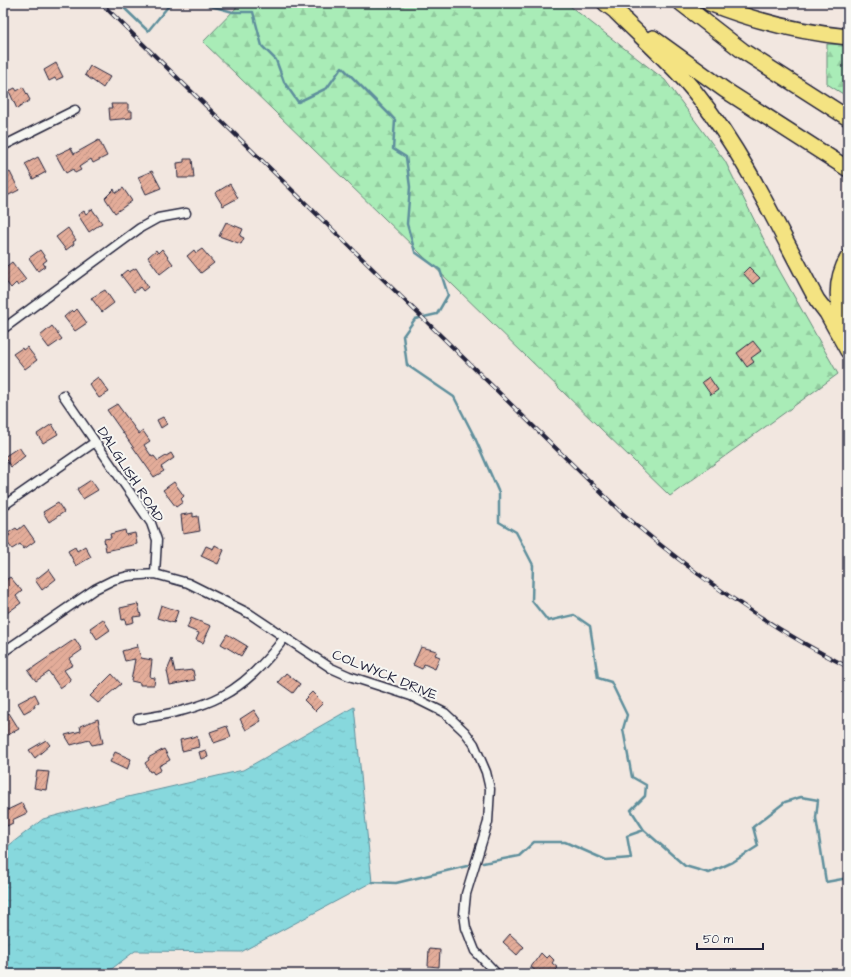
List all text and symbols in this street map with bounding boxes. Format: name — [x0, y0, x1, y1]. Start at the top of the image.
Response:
street label: DALGLISH ROAD — [92, 423, 168, 526]
street label: COLWYCK DRIVE — [329, 645, 441, 705]
scale bar — [697, 925, 763, 951]
text: 50 m — [703, 931, 734, 948]

